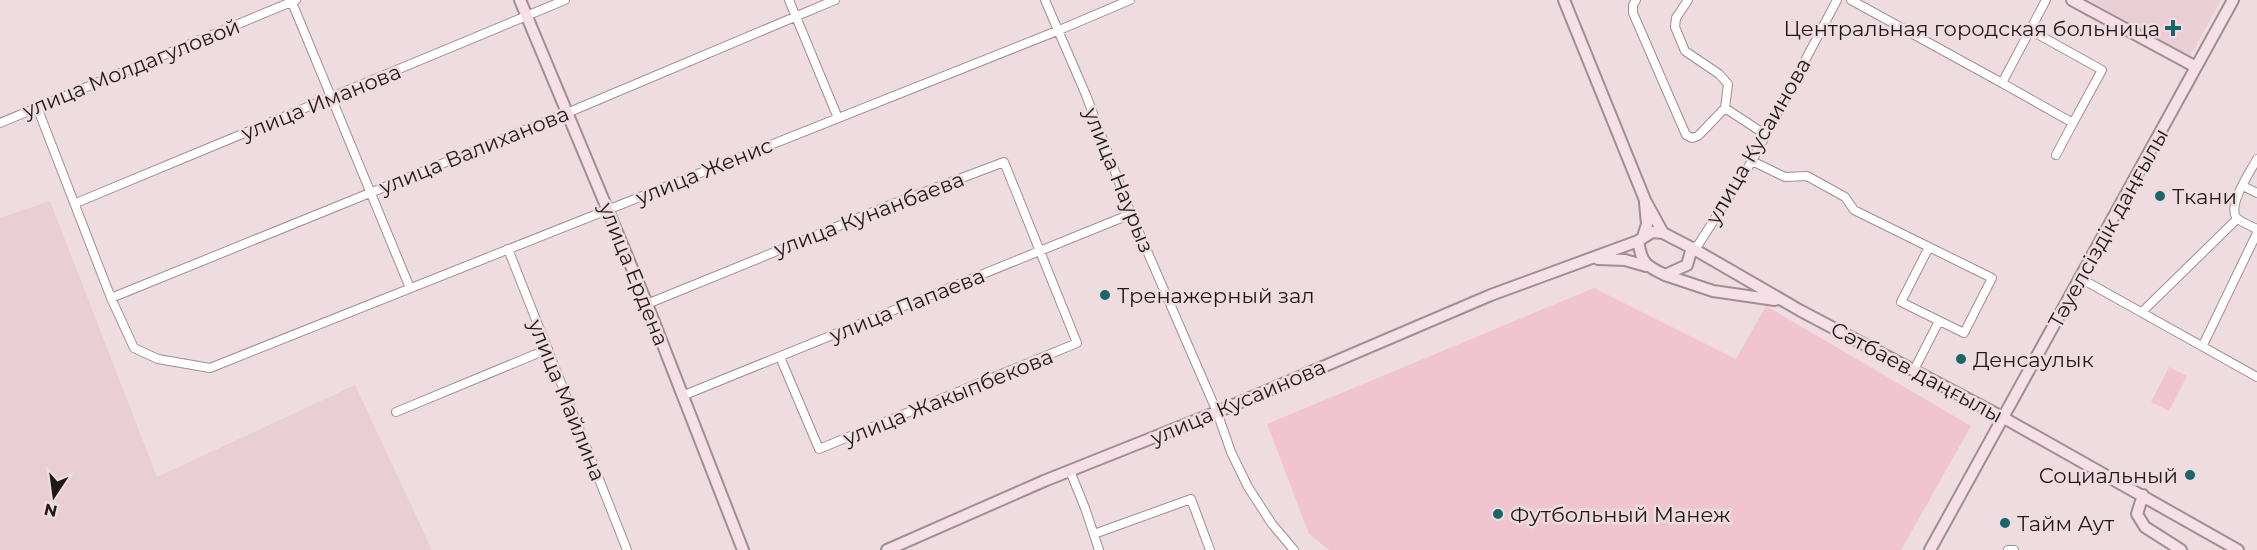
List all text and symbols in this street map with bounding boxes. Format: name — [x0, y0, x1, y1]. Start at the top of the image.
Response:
street label: улица Молдагуловой — [18, 13, 243, 123]
place label: Центральная городская больница — [1784, 16, 2160, 41]
marker: Центральная городская больница — [2164, 19, 2182, 37]
street label: улица Кусаинова — [1700, 53, 1816, 229]
street label: улица Иманова — [237, 59, 404, 146]
street label: улица Валиханова — [375, 101, 573, 200]
street label: улица Наурыз — [1078, 103, 1160, 256]
street label: Тәуелсіздік даңғылы — [2043, 124, 2173, 332]
street label: улица Женис — [631, 132, 776, 210]
street label: улица Кунанбаева — [769, 166, 968, 262]
place label: Ткани — [2172, 184, 2237, 209]
marker: Ткани — [2153, 189, 2167, 203]
street label: улица Ердена — [594, 198, 674, 349]
street label: улица Папаева — [825, 262, 988, 348]
place label: Тренажерный зал — [1117, 283, 1315, 308]
marker: Тренажерный зал — [1098, 288, 1112, 302]
street label: улица Майлина — [523, 315, 611, 484]
street label: Сәтбаев даңғылы — [1827, 316, 2007, 428]
street label: улица Жакыпбекова — [839, 343, 1057, 451]
place label: Денсаулык — [1973, 347, 2094, 372]
marker: Денсаулык — [1954, 352, 1968, 366]
street label: улица Кусаинова — [1146, 354, 1329, 451]
place label: Социальный — [2039, 463, 2178, 488]
north arrow — [24, 466, 84, 526]
marker: Социальный — [2183, 468, 2197, 482]
text: N — [42, 499, 59, 521]
place label: Футбольный Манеж — [1510, 502, 1730, 527]
marker: Футбольный Манеж — [1491, 507, 1505, 521]
place label: Тайм Аут — [2017, 511, 2114, 536]
marker: Тайм Аут — [1998, 516, 2012, 530]

